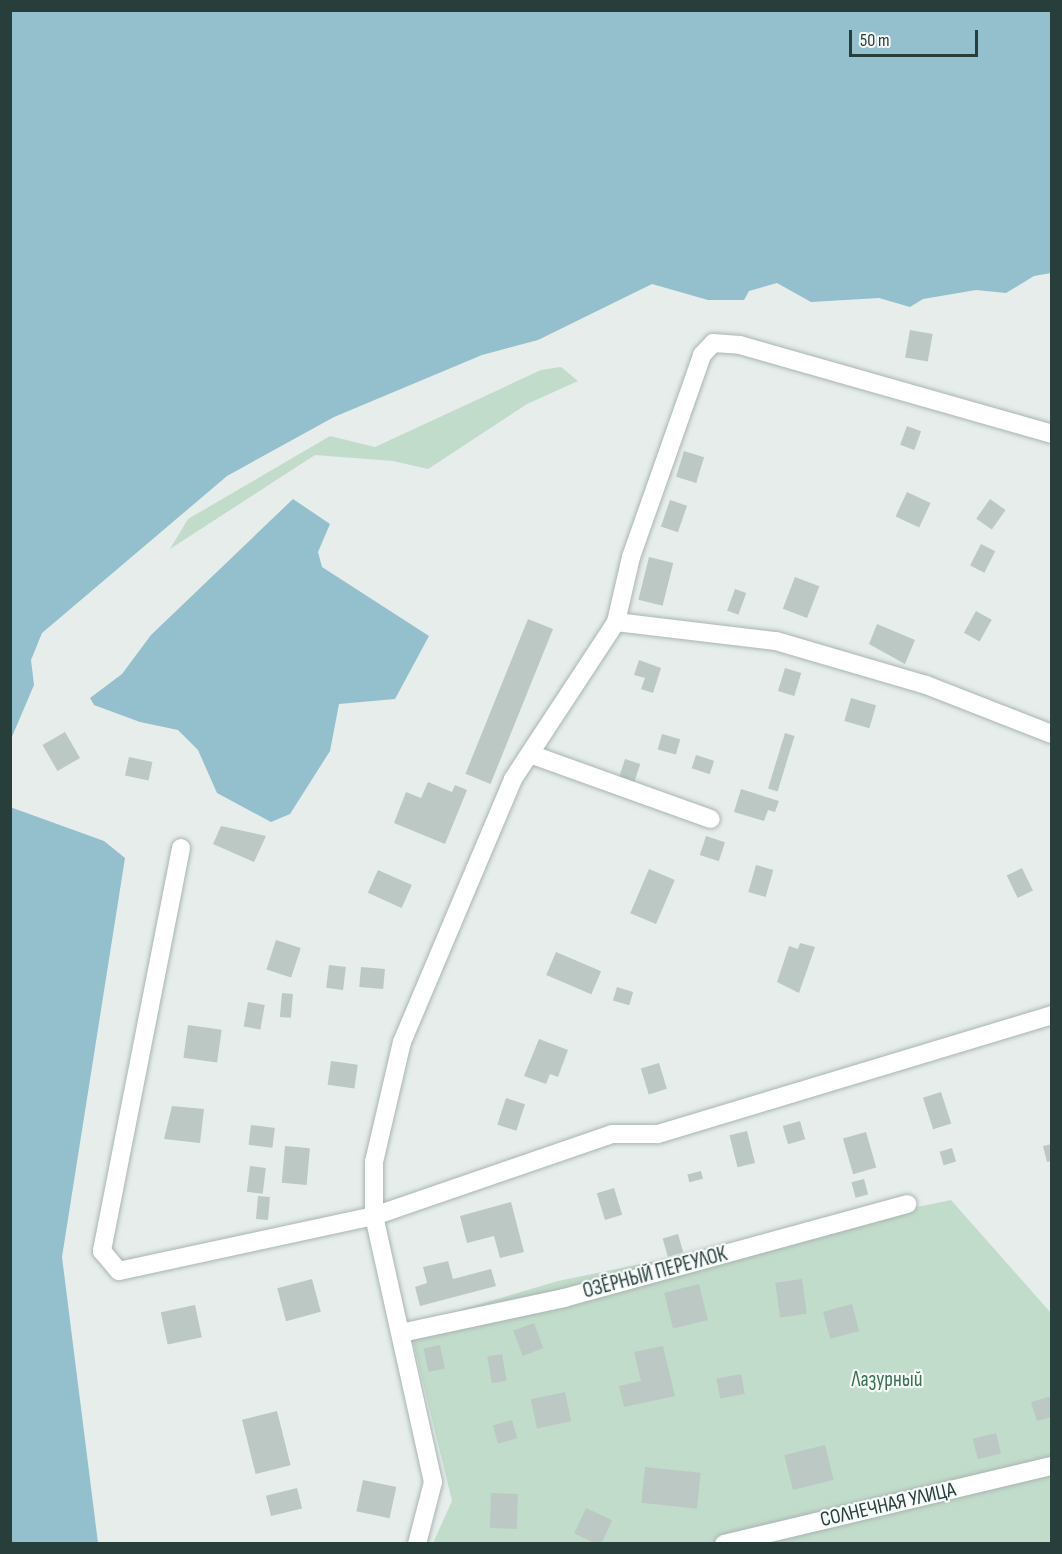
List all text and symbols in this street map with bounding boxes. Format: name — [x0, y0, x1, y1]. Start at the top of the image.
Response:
scale bar — [852, 18, 981, 56]
text: 50 m — [860, 30, 890, 51]
street label: ОЗЁРНЫЙ ПЕРЕУЛОК — [580, 1242, 730, 1304]
park label: Лазурный — [851, 1367, 923, 1393]
street label: СОЛНЕЧНАЯ УЛИЦА — [818, 1477, 958, 1533]

